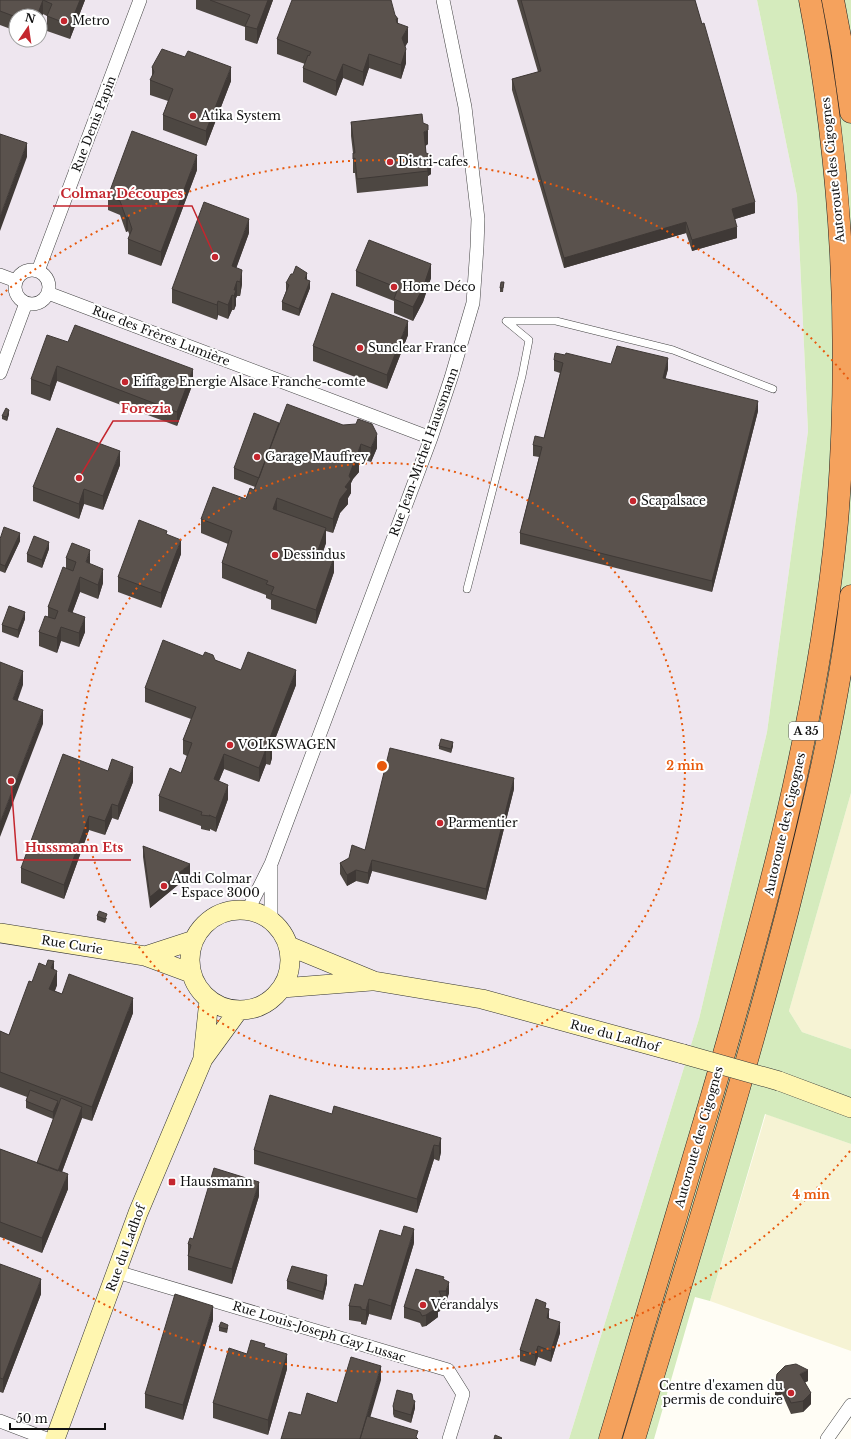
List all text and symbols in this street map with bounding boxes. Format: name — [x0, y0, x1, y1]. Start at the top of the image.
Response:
north arrow — [8, 8, 48, 48]
text: N — [24, 10, 38, 26]
place label: Metro — [72, 13, 110, 28]
marker: Metro — [59, 16, 69, 26]
street label: Rue Denis Papin — [68, 74, 119, 174]
street label: Autoroute des Cigognes — [817, 97, 848, 245]
place label: Atika System — [200, 108, 281, 123]
marker: Atika System — [188, 111, 198, 121]
place label: Distri-cafes — [398, 154, 468, 169]
marker: Distri-cafes — [385, 157, 395, 167]
callout: Colmar Découpes — [53, 181, 192, 206]
text: Colmar Découpes — [61, 185, 183, 202]
place label: Home Déco — [402, 279, 476, 294]
marker: Home Déco — [389, 282, 399, 292]
street label: Rue des Frères Lumière — [90, 302, 232, 369]
place label: Sunclear France — [368, 340, 467, 355]
marker: Sunclear France — [355, 343, 365, 353]
street label: Rue Jean-Michel Haussmann — [386, 365, 461, 538]
place label: Eiffage Energie Alsace Franche-comte — [133, 374, 366, 389]
marker: Eiffage Energie Alsace Franche-comte — [120, 377, 130, 387]
callout: Forezia — [113, 396, 179, 421]
text: Forezia — [121, 400, 172, 417]
place label: Garage Mauffrey — [265, 449, 369, 464]
marker: Garage Mauffrey — [252, 452, 262, 462]
place label: Scapalsace — [641, 493, 706, 508]
marker: Scapalsace — [628, 496, 638, 506]
place label: Dessindus — [283, 547, 345, 562]
marker: Dessindus — [270, 550, 280, 560]
road number: A 35 — [789, 722, 823, 740]
place label: VOLKSWAGEN — [237, 737, 336, 752]
marker: VOLKSWAGEN — [225, 740, 235, 750]
street label: Autoroute des Cigognes — [761, 751, 808, 898]
text: 2 min — [666, 758, 704, 773]
centre of rings — [375, 759, 389, 773]
place label: Parmentier — [448, 815, 518, 830]
marker: Parmentier — [435, 818, 445, 828]
callout: Hussmann Ets — [17, 835, 131, 860]
text: Hussmann Ets — [25, 839, 123, 856]
place label: Audi Colmar - Espace 3000 — [171, 871, 260, 900]
marker: Audi Colmar - Espace 3000 — [159, 881, 169, 891]
street label: Rue Curie — [40, 932, 104, 957]
street label: Rue du Ladhof — [569, 1016, 663, 1055]
street label: Autoroute des Cigognes — [671, 1065, 726, 1210]
place label: Haussmann — [180, 1174, 253, 1189]
marker: Haussmann — [167, 1177, 177, 1187]
text: 4 min — [792, 1187, 830, 1202]
street label: Rue du Ladhof — [103, 1200, 149, 1294]
place label: Vérandalys — [430, 1297, 498, 1312]
street label: Rue Louis-Joseph Gay Lussac — [231, 1298, 408, 1365]
marker: Vérandalys — [418, 1300, 428, 1310]
place label: Centre d'examen du permis de conduire — [659, 1378, 783, 1407]
marker: Centre d'examen du permis de conduire — [786, 1388, 796, 1398]
scale bar — [10, 1405, 105, 1431]
text: 50 m — [16, 1411, 48, 1426]

